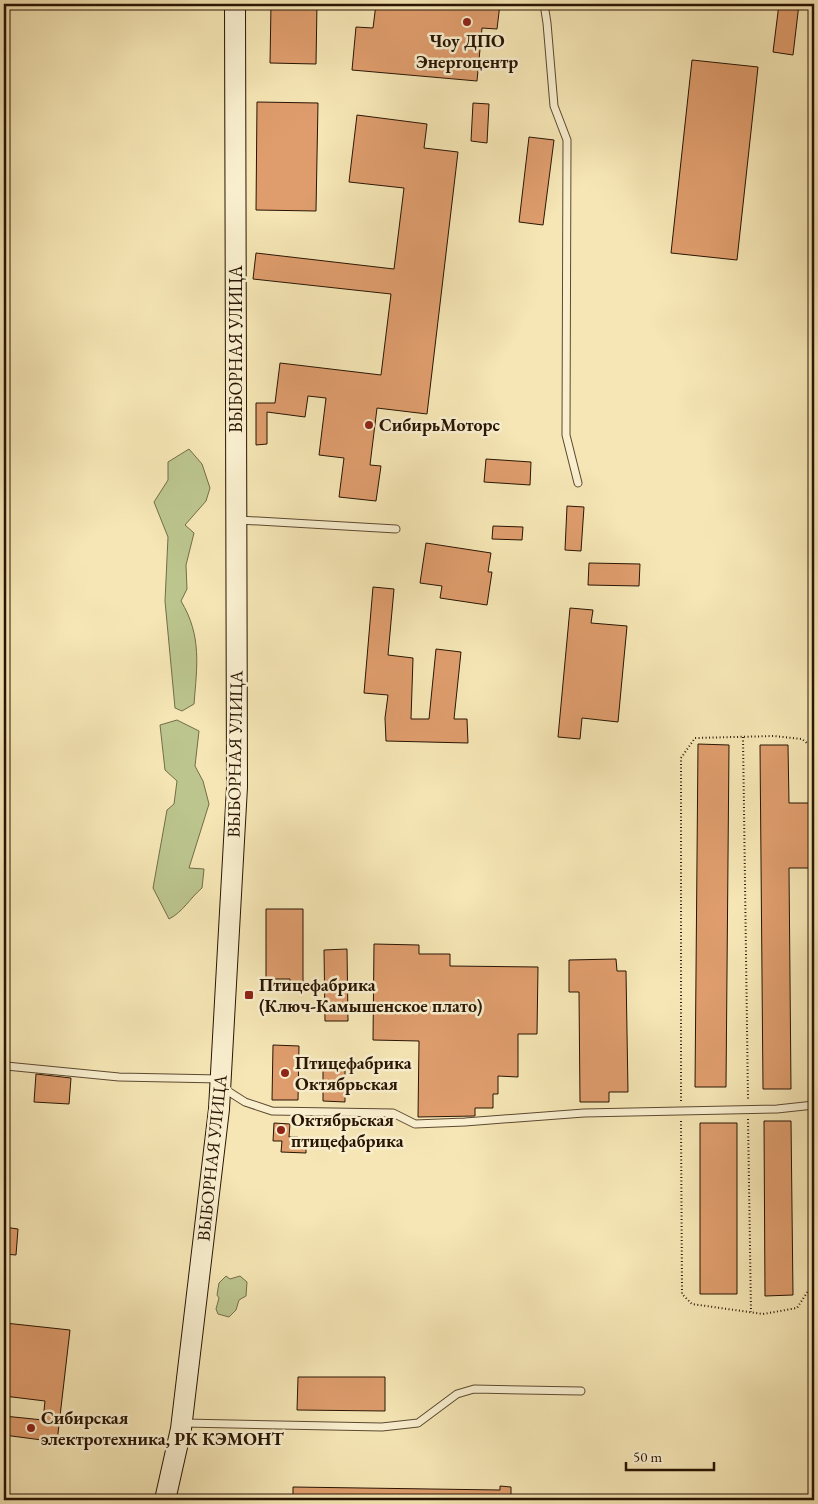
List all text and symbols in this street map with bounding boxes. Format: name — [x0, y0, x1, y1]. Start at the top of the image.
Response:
marker: Чоу ДПО Энергоцентр — [461, 16, 473, 28]
place label: Чоу ДПО Энергоцентр — [416, 29, 518, 73]
street label: ВЫБОРНАЯ УЛИЦА — [224, 265, 247, 433]
place label: СибирьМоторс — [379, 413, 501, 436]
marker: СибирьМоторс — [363, 419, 375, 431]
street label: ВЫБОРНАЯ УЛИЦА — [222, 670, 247, 838]
place label: Птицефабрика (Ключ-Камышенское плато) — [259, 973, 482, 1017]
marker: Птицефабрика (Ключ-Камышенское плато) — [243, 989, 255, 1001]
place label: Птицефабрика Октябрьская — [295, 1051, 412, 1095]
marker: Птицефабрика Октябрьская — [279, 1067, 291, 1079]
street label: ВЫБОРНАЯ УЛИЦА — [191, 1073, 232, 1242]
place label: Октябрьская птицефабрика — [291, 1108, 404, 1152]
marker: Октябрьская птицефабрика — [275, 1124, 287, 1136]
place label: Сибирская электротехника, РК КЭМОНТ — [41, 1406, 284, 1450]
marker: Сибирская электротехника, РК КЭМОНТ — [25, 1422, 37, 1434]
scale bar — [626, 1439, 713, 1471]
text: 50 m — [633, 1447, 662, 1466]

